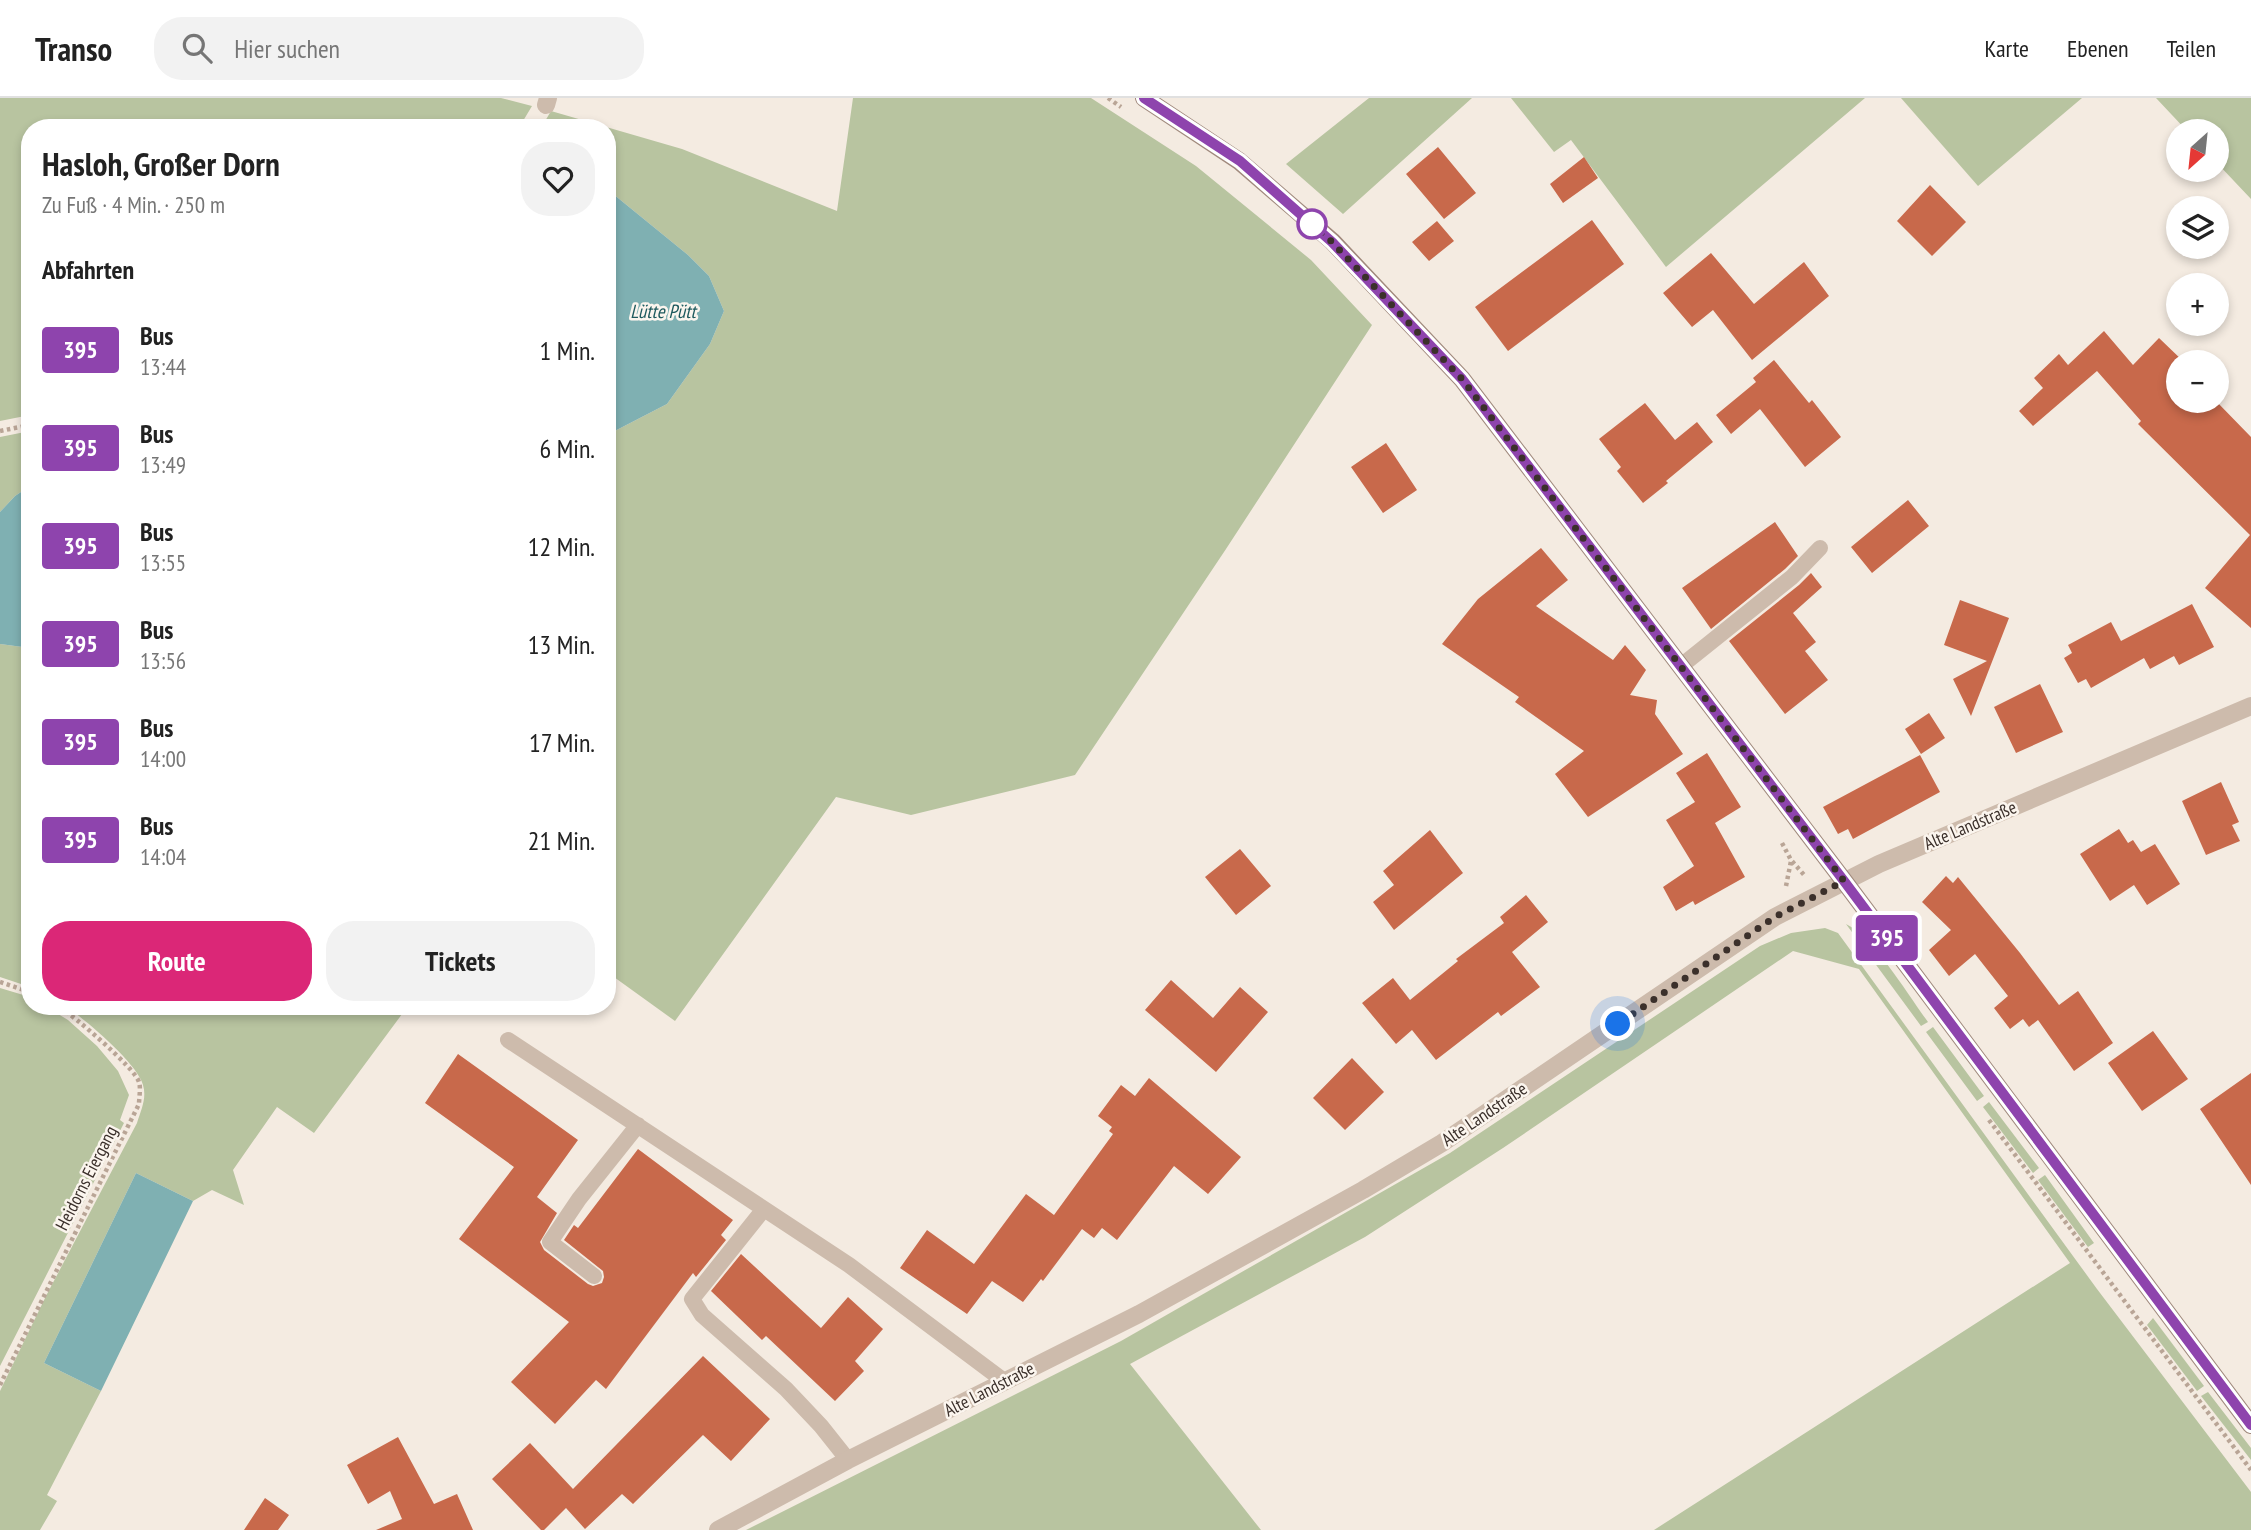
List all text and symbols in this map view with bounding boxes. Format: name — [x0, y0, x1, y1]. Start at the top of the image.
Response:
search box — [154, 17, 644, 80]
text: Transo — [35, 27, 112, 70]
icon: search — [178, 29, 216, 67]
text: Hier suchen — [234, 32, 340, 65]
text: Karte — [1985, 33, 2029, 64]
text: Ebenen — [2067, 33, 2129, 64]
text: Teilen — [2167, 33, 2216, 64]
north arrow — [2166, 119, 2230, 182]
map controls — [2166, 119, 2229, 413]
text: Hasloh, Großer Dorn — [42, 142, 280, 185]
button: heart — [521, 142, 595, 216]
text: Zu Fuß · 4 Min. · 250 m — [42, 190, 225, 219]
button: layers — [2166, 196, 2229, 259]
unlabelled marker — [1297, 209, 1327, 239]
text: Abfahrten — [42, 253, 134, 286]
button: + — [2166, 273, 2229, 336]
water label: Lütte Pütt — [630, 299, 699, 323]
text: Bus — [140, 319, 173, 352]
text: 395 — [63, 334, 98, 365]
text: 1 Min. — [540, 334, 595, 367]
button: − — [2166, 350, 2229, 413]
text: 13:44 — [140, 352, 186, 381]
text: Bus — [140, 417, 173, 450]
text: 395 — [63, 432, 98, 463]
text: 6 Min. — [540, 432, 595, 465]
text: 13:49 — [140, 450, 186, 479]
text: Bus — [140, 515, 173, 548]
text: 395 — [63, 530, 98, 561]
text: 12 Min. — [528, 530, 595, 563]
text: 13:55 — [140, 548, 186, 577]
text: Bus — [140, 613, 173, 646]
text: 395 — [63, 628, 98, 659]
text: 13 Min. — [528, 628, 595, 661]
text: 13:56 — [140, 646, 186, 675]
text: Bus — [140, 711, 173, 744]
text: 395 — [63, 726, 98, 757]
text: 17 Min. — [529, 726, 595, 759]
text: 14:00 — [140, 744, 186, 773]
street label: Alte Landstraße — [1920, 795, 2020, 855]
text: Bus — [140, 809, 173, 842]
text: 395 — [63, 824, 98, 855]
text: 21 Min. — [528, 824, 595, 857]
text: 14:04 — [140, 842, 186, 871]
line badge: 395 — [1847, 915, 1927, 961]
button: Route — [42, 921, 312, 1001]
button: Tickets — [326, 921, 595, 1001]
text: 395 — [1870, 922, 1904, 953]
your location — [1600, 1006, 1635, 1041]
street label: Alte Landstraße — [1437, 1077, 1531, 1151]
street label: Heidorns Eiergang — [50, 1122, 122, 1234]
street label: Alte Landstraße — [940, 1356, 1038, 1422]

